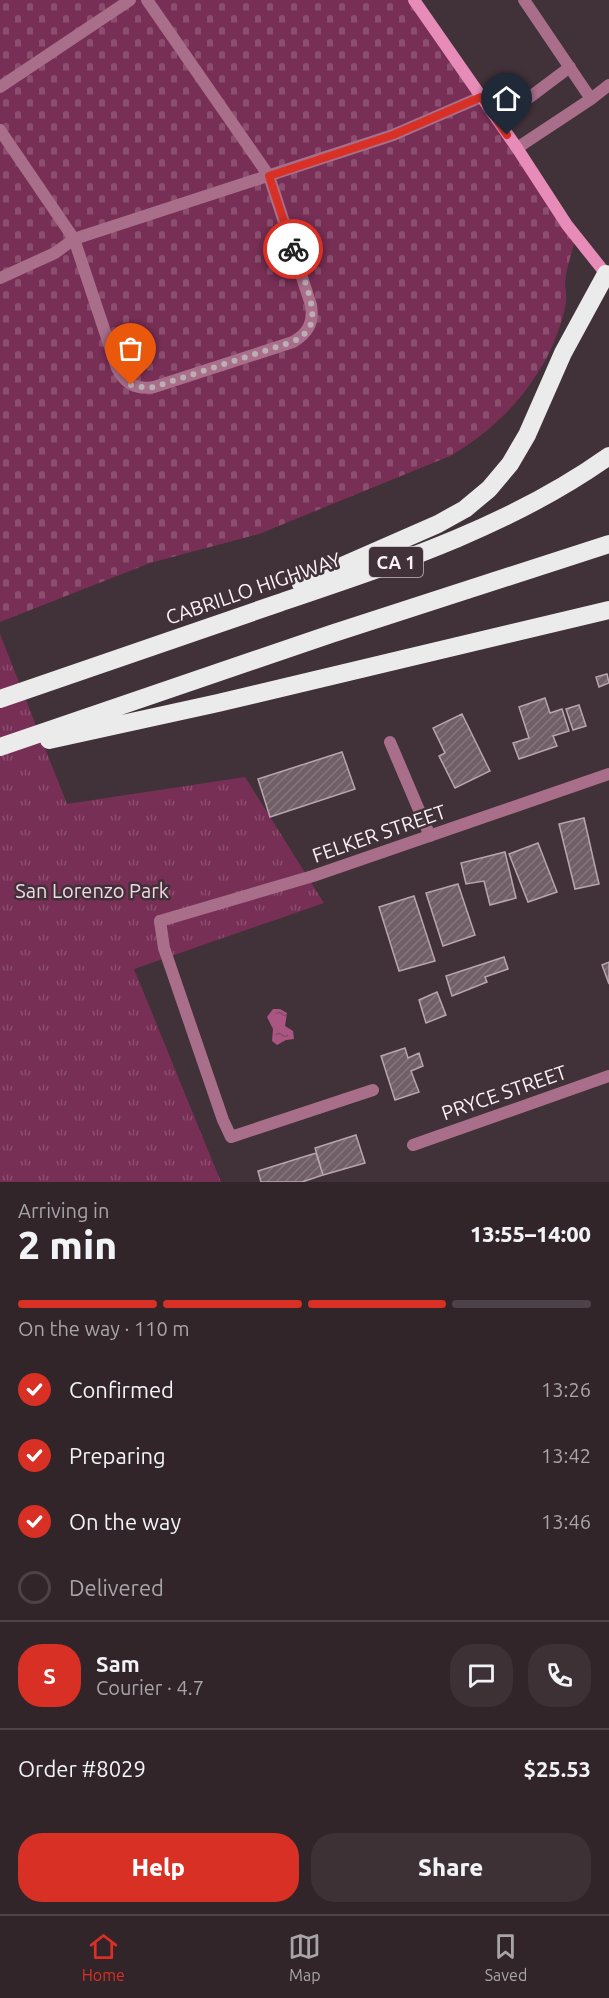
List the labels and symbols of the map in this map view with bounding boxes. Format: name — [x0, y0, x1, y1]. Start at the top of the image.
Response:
pin — [481, 73, 532, 135]
courier — [263, 219, 323, 279]
pin — [105, 323, 156, 385]
street label: CABRILLO HIGHWAY — [162, 547, 344, 629]
road number: CA 1 — [369, 547, 423, 577]
street label: FELKER STREET — [309, 799, 449, 867]
park label: San Lorenzo Park — [15, 879, 169, 902]
street label: PRYCE STREET — [438, 1060, 570, 1124]

